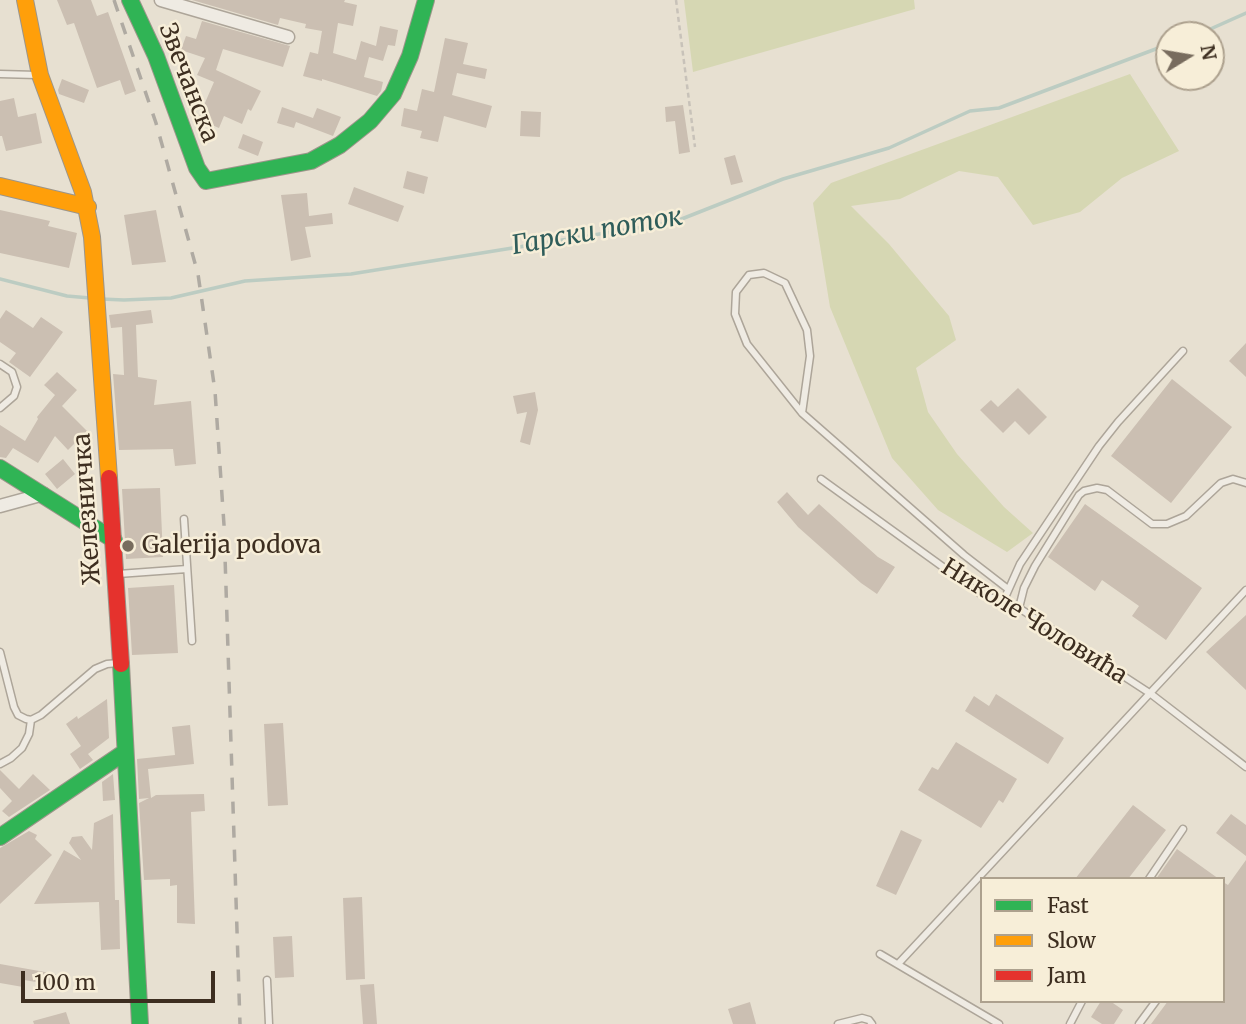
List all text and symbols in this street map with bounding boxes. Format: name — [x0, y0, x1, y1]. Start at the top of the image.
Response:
street label: Звечанска — [152, 19, 224, 147]
north arrow — [1155, 21, 1225, 91]
text: N — [1195, 43, 1222, 62]
water label: Гарски поток — [509, 202, 685, 262]
street label: Железничка — [68, 432, 108, 586]
place label: Galerija podova — [142, 532, 321, 560]
marker: Galerija podova — [120, 538, 136, 554]
street label: Николе Чоловића — [936, 553, 1132, 691]
legend — [980, 877, 1225, 1003]
text: Fast — [1047, 892, 1089, 919]
text: Slow — [1047, 927, 1096, 954]
scale bar — [24, 958, 219, 1002]
text: Jam — [1047, 962, 1086, 989]
text: 100 m — [34, 969, 96, 996]

